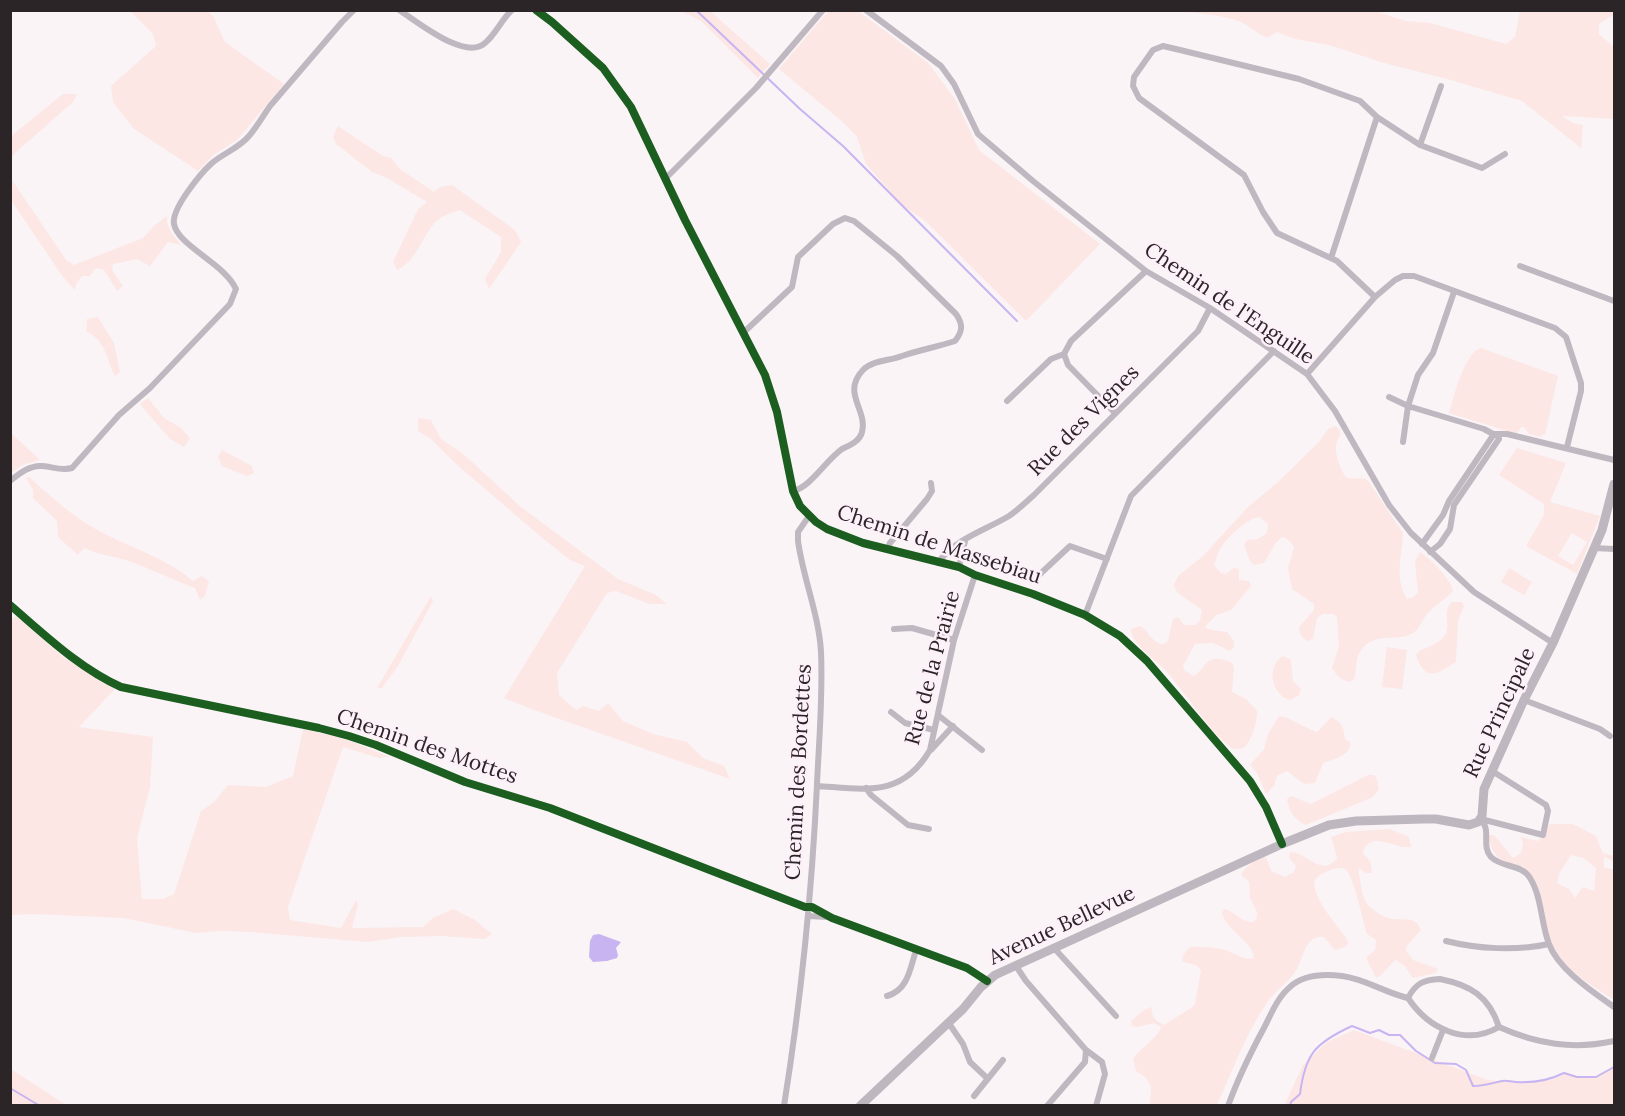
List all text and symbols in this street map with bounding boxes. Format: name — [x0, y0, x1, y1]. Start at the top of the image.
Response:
street label: Chemin de l'Enguille — [1139, 238, 1319, 370]
street label: Rue des Vignes — [1023, 360, 1145, 482]
street label: Chemin de Massebiau — [834, 500, 1044, 590]
street label: Rue de la Prairie — [900, 588, 966, 748]
street label: Rue Principale — [1459, 644, 1541, 782]
street label: Chemin des Bordettes — [781, 663, 817, 881]
street label: Chemin des Mottes — [333, 704, 521, 790]
street label: Avenue Bellevue — [985, 881, 1139, 971]

